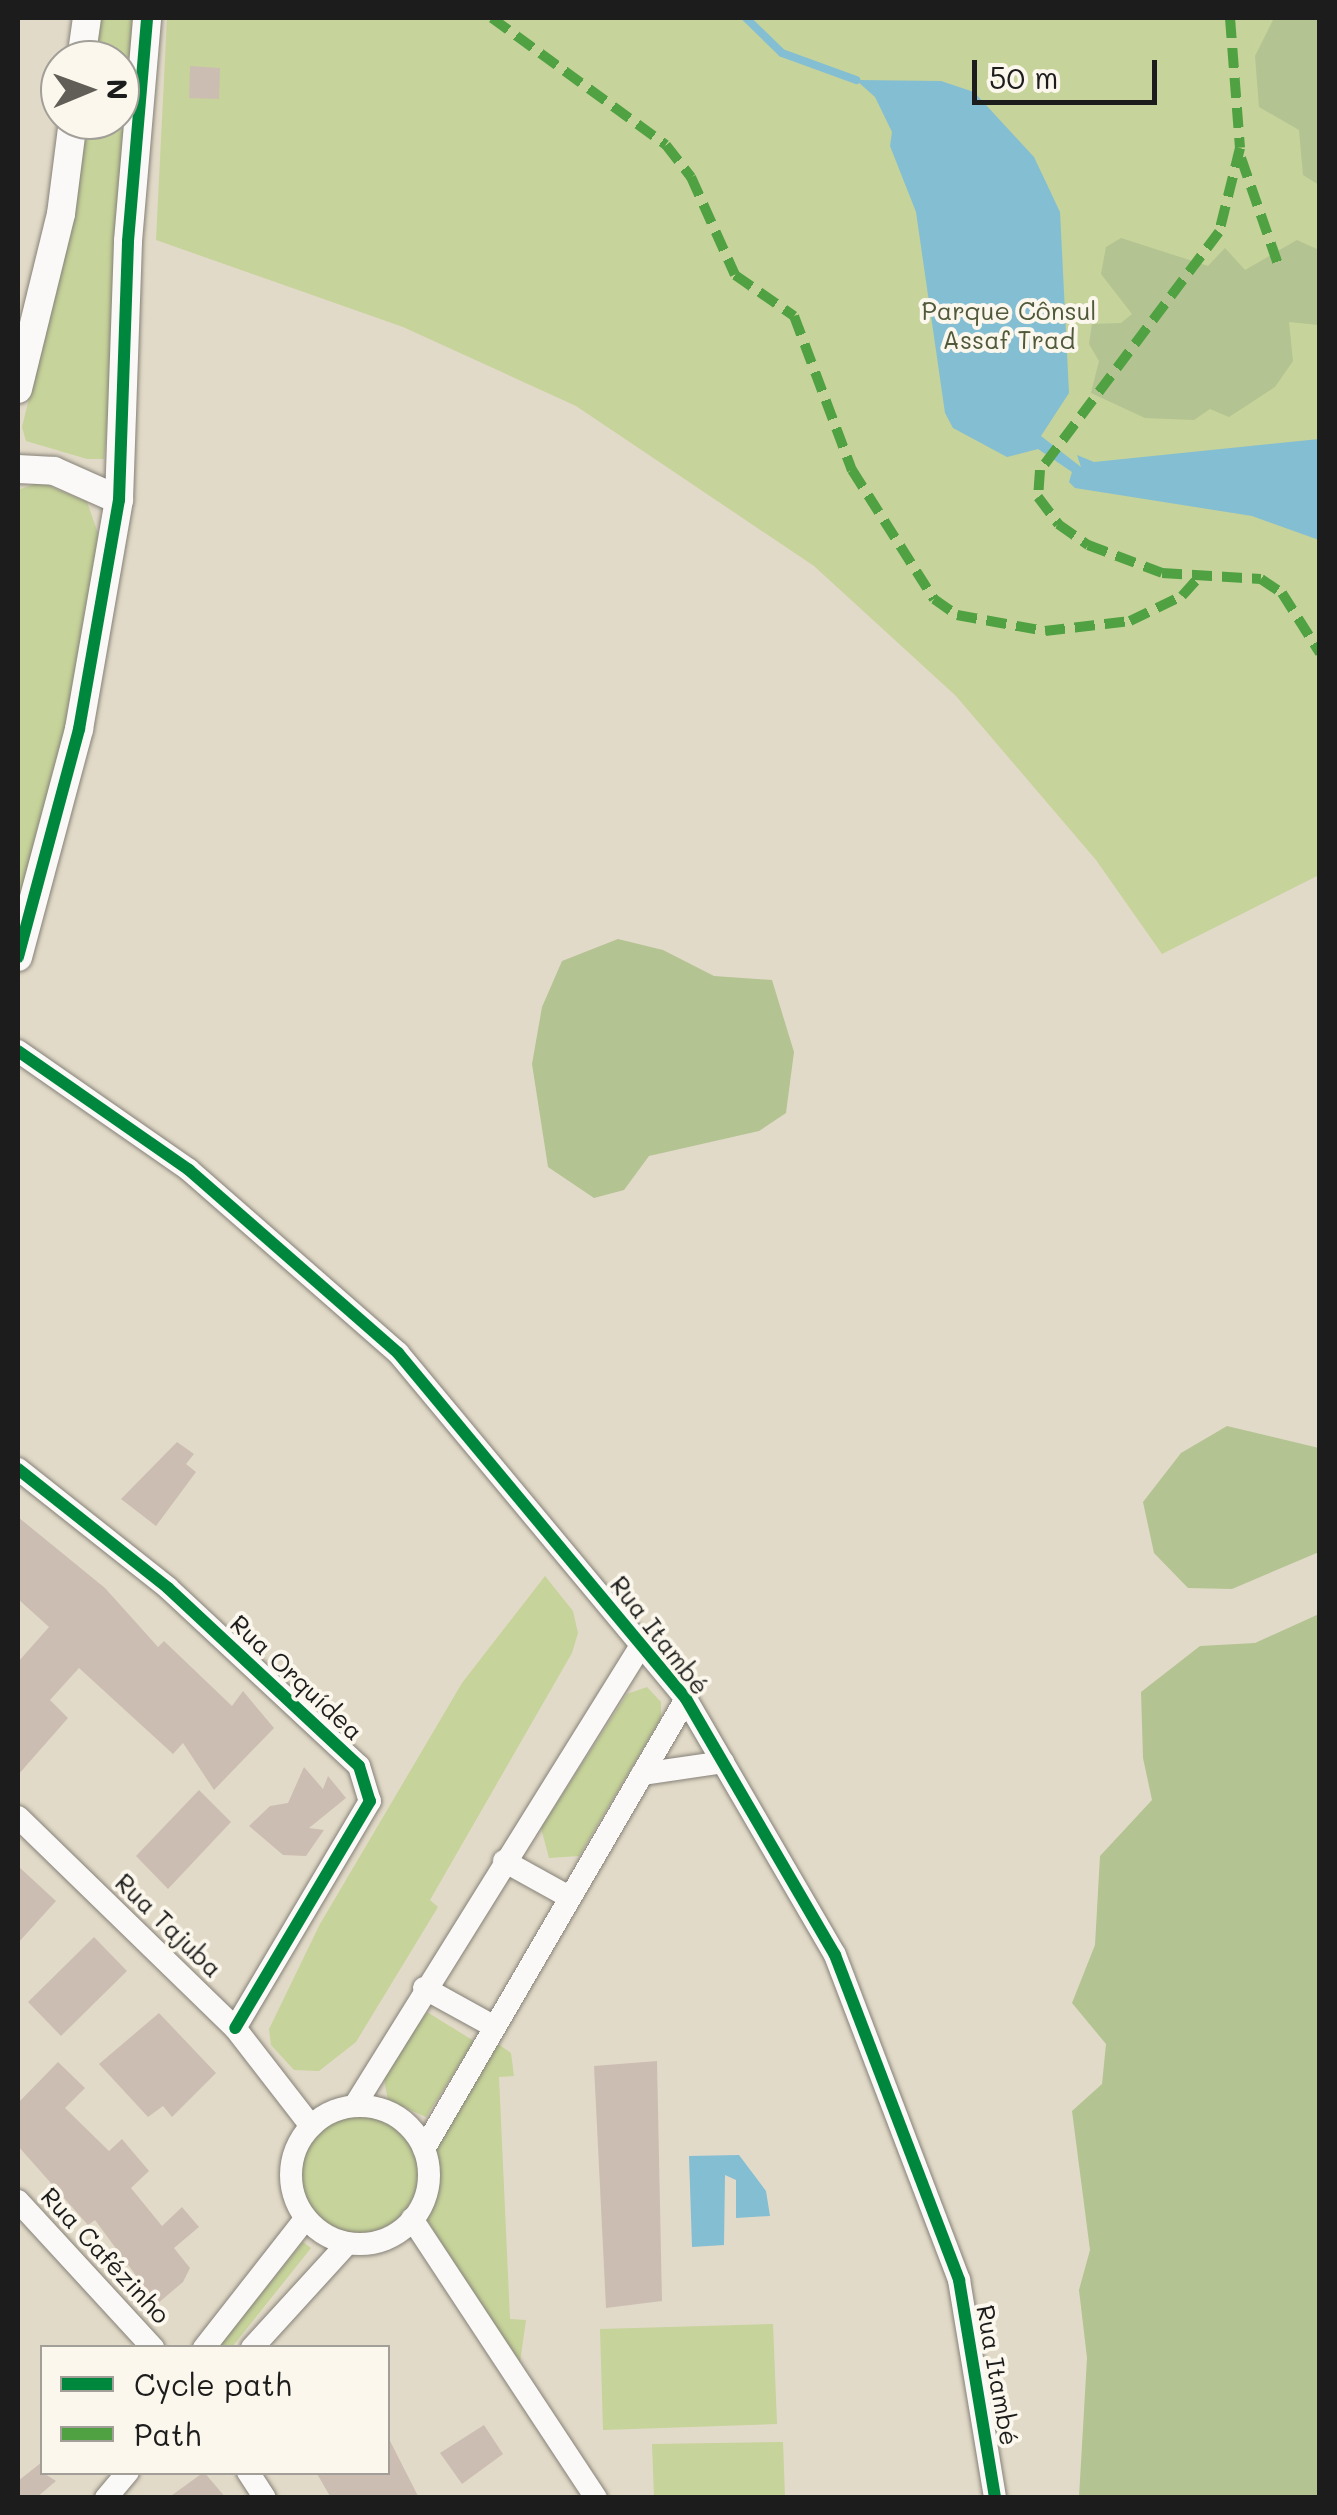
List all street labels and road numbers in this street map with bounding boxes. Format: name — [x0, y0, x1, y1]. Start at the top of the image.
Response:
street label: Rua Itambé — [604, 1570, 716, 1700]
street label: Rua Orquídea — [225, 1608, 369, 1746]
street label: Rua Tajuba — [110, 1867, 228, 1983]
street label: Rua Cafézinho — [35, 2181, 177, 2329]
street label: Rua Itambé — [971, 2302, 1025, 2448]

